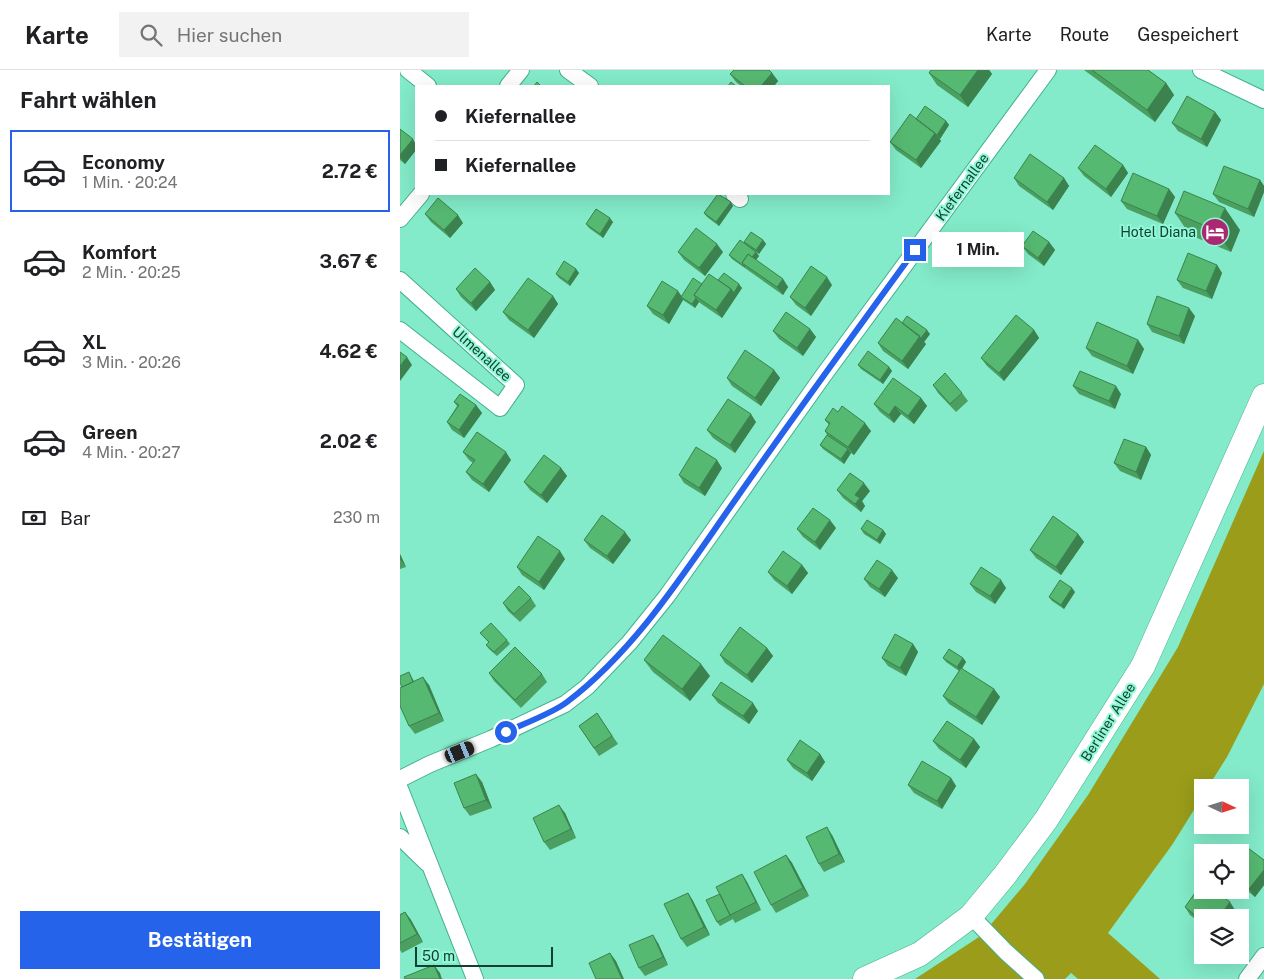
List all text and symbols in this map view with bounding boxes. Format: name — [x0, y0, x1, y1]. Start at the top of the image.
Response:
search box — [119, 12, 469, 57]
text: Karte — [25, 21, 89, 49]
icon: search — [137, 21, 165, 49]
text: Hier suchen — [177, 24, 282, 46]
text: Karte — [986, 24, 1032, 45]
text: Route — [1060, 24, 1109, 45]
text: Gespeichert — [1137, 24, 1239, 45]
text: Fahrt wählen — [20, 87, 157, 113]
text: Kiefernallee — [465, 105, 576, 127]
icon: car — [22, 149, 67, 194]
street label: Kiefernallee — [932, 150, 992, 224]
text: Economy — [82, 151, 165, 173]
text: Kiefernallee — [465, 154, 576, 176]
text: 2.72 € — [322, 160, 378, 182]
text: 1 Min. · 20:24 — [82, 173, 178, 192]
hotel icon: Hotel Diana — [1200, 217, 1230, 247]
place label: Hotel Diana — [1120, 224, 1196, 240]
callout: 1 Min. — [932, 232, 1025, 268]
icon: car — [22, 239, 67, 284]
route end — [904, 239, 926, 261]
text: 1 Min. — [956, 240, 1000, 259]
text: Komfort — [82, 241, 157, 263]
text: 3.67 € — [319, 250, 378, 272]
text: 2 Min. · 20:25 — [82, 263, 181, 282]
street label: Ulmenallee — [449, 323, 515, 385]
icon: car — [22, 329, 67, 374]
text: XL — [82, 331, 107, 353]
text: 4.62 € — [319, 340, 378, 362]
text: 3 Min. · 20:26 — [82, 353, 181, 372]
icon: car — [22, 419, 67, 464]
text: Green — [82, 421, 137, 443]
text: 2.02 € — [320, 430, 378, 452]
text: 4 Min. · 20:27 — [82, 443, 181, 462]
icon: cash — [20, 504, 48, 532]
text: Bar — [60, 507, 91, 529]
text: 230 m — [333, 508, 380, 527]
street label: Berliner Allee — [1078, 680, 1138, 764]
route start — [495, 721, 517, 743]
car — [443, 739, 476, 765]
north arrow — [1194, 779, 1249, 834]
map controls — [1194, 779, 1249, 964]
button: locate — [1194, 844, 1249, 899]
button: layers — [1194, 909, 1249, 964]
button: Bestätigen — [20, 911, 380, 969]
scale bar — [415, 944, 552, 967]
text: 50 m — [422, 948, 455, 964]

